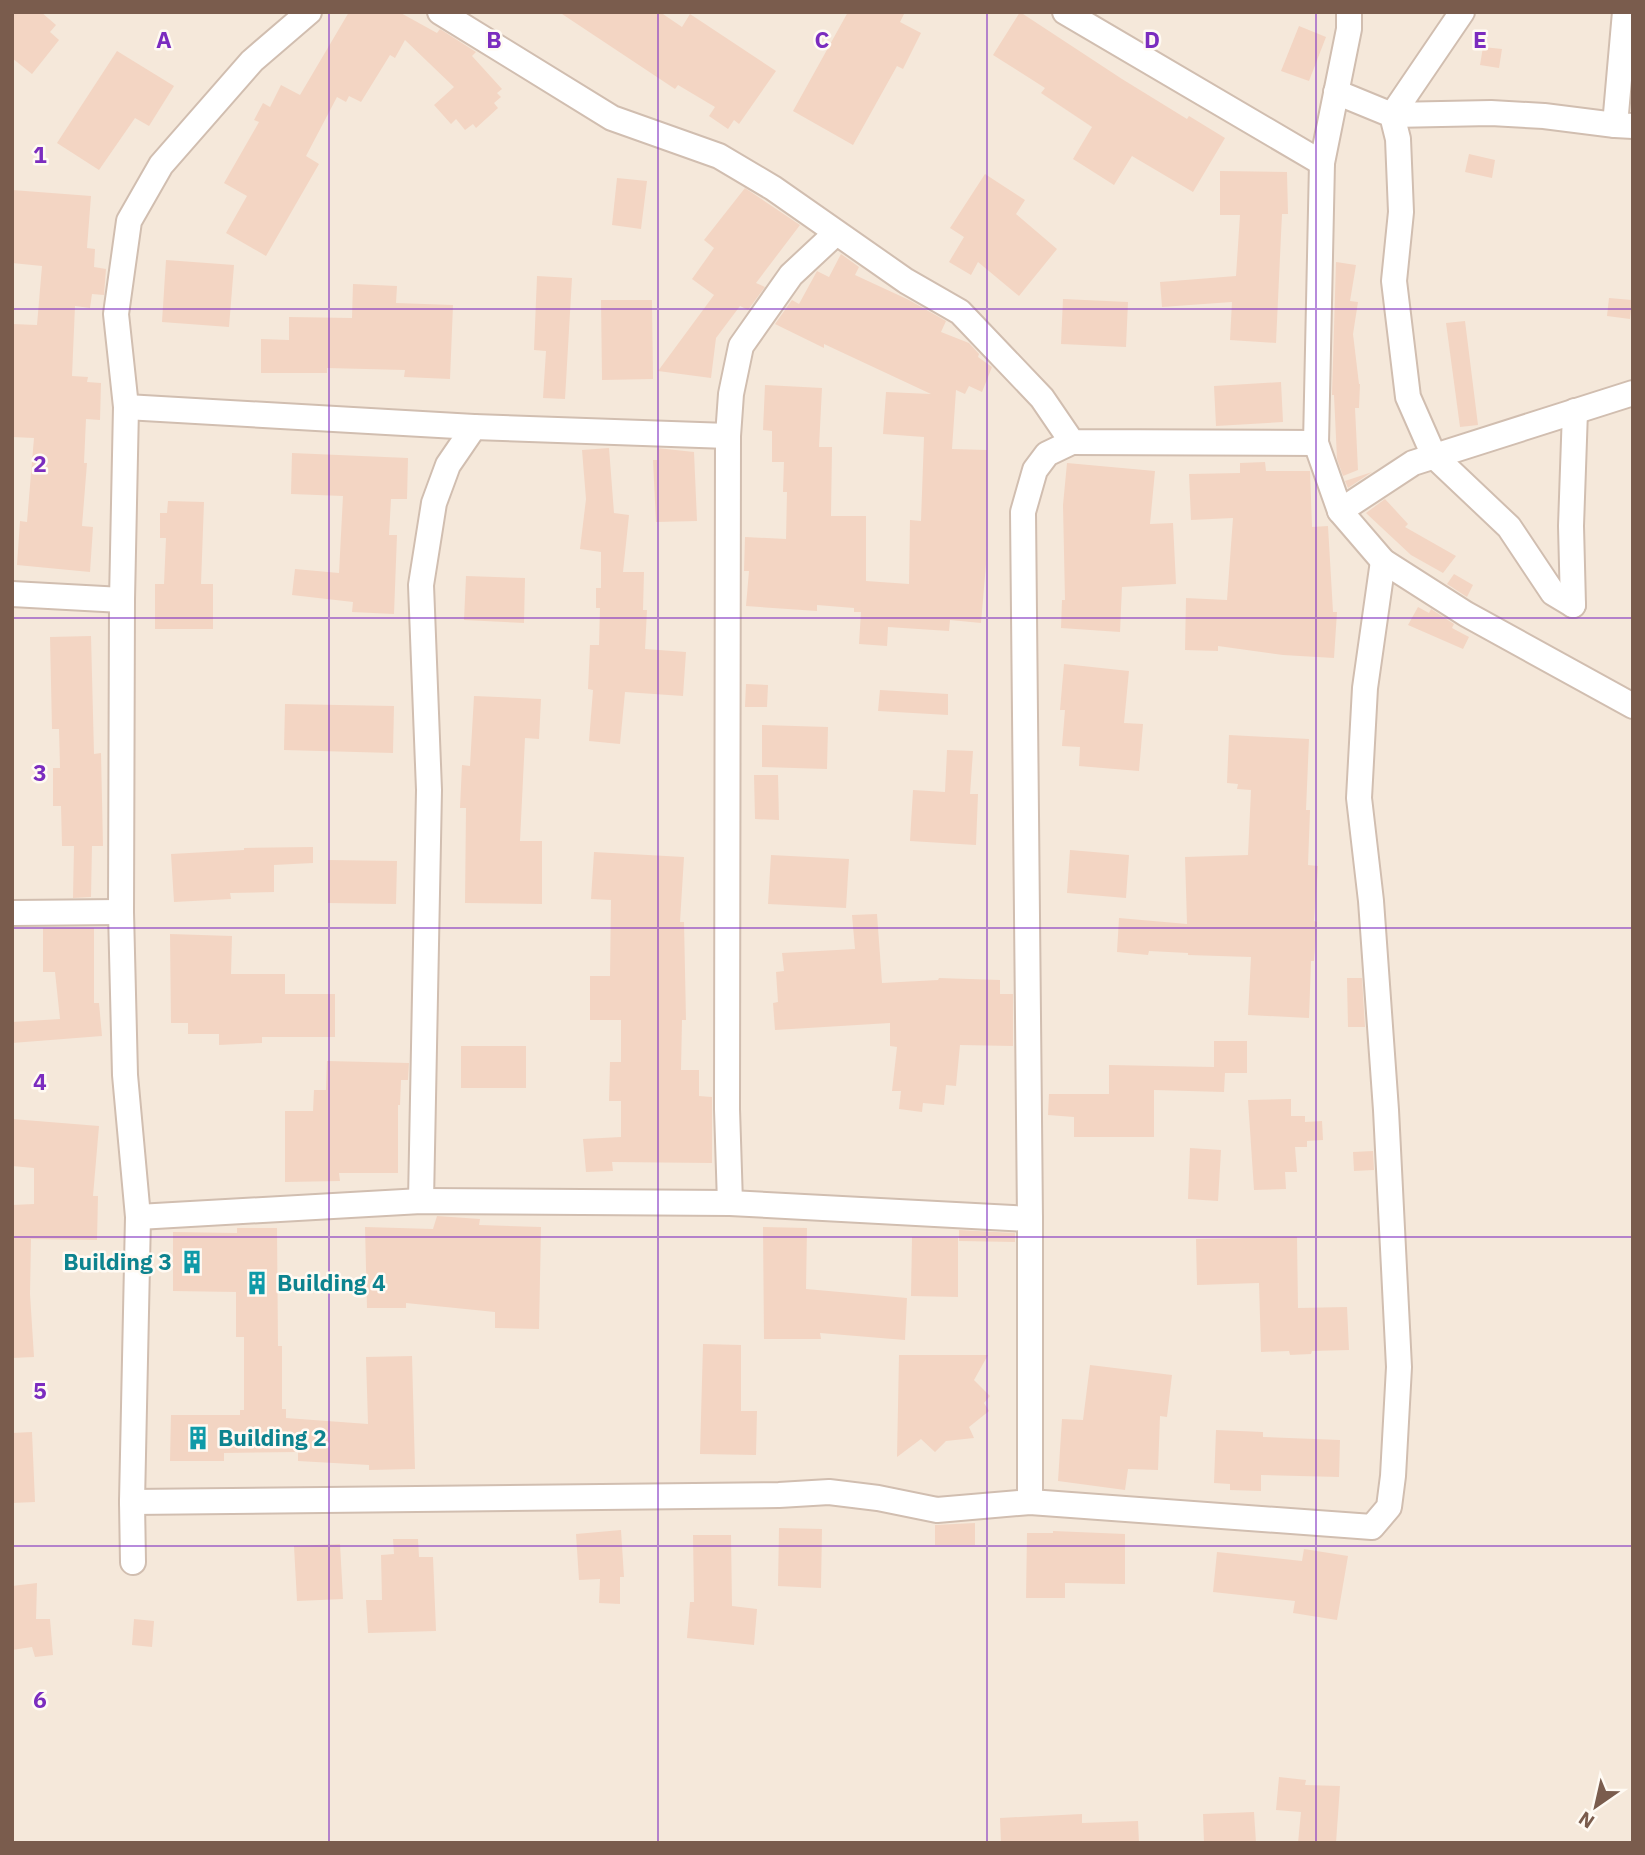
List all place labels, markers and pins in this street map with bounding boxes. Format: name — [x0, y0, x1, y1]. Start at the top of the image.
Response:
place label: Building 3 — [63, 1246, 172, 1276]
building icon: Building 3 — [178, 1248, 206, 1276]
place label: Building 4 — [277, 1267, 386, 1297]
building icon: Building 4 — [243, 1269, 271, 1297]
place label: Building 2 — [218, 1422, 327, 1452]
building icon: Building 2 — [184, 1424, 212, 1452]

